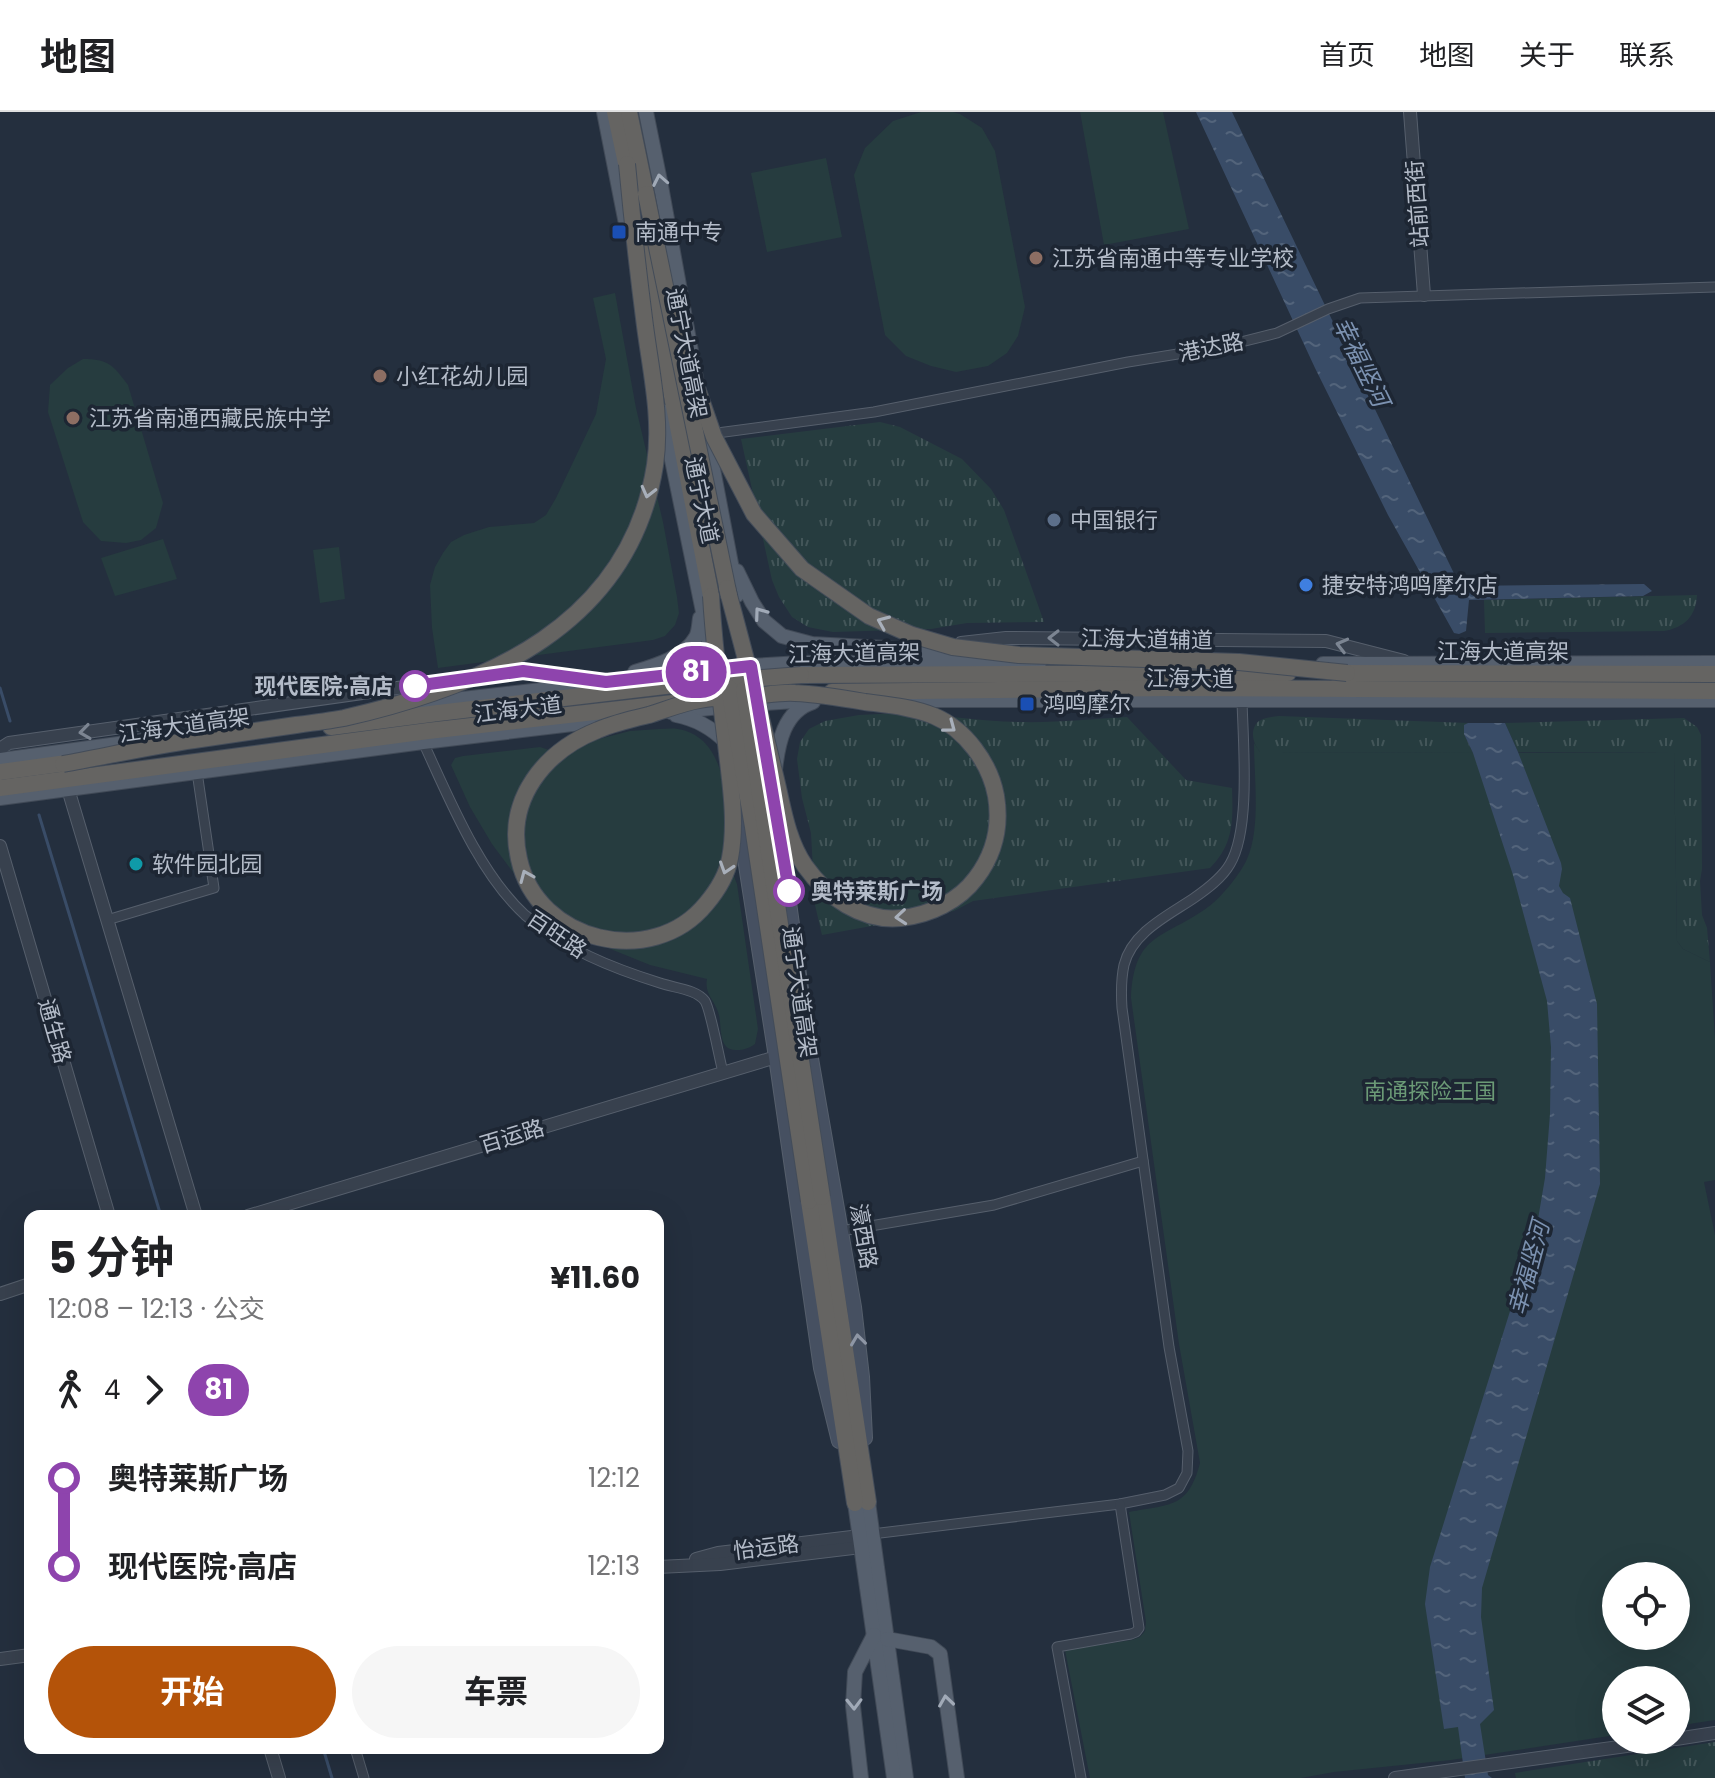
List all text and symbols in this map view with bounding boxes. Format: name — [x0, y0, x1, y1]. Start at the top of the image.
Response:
text: 地图 — [40, 30, 116, 83]
text: 首页 — [1319, 36, 1375, 75]
text: 地图 — [1419, 36, 1475, 75]
text: 关于 — [1519, 36, 1575, 75]
text: 联系 — [1619, 36, 1675, 75]
street label: 站前西街 — [1399, 159, 1436, 249]
one-way arrow — [652, 174, 669, 188]
place label: 南通中专 — [635, 217, 723, 248]
marker: 南通中专 — [610, 223, 628, 241]
place label: 江苏省南通中等专业学校 — [1052, 243, 1294, 274]
marker: 江苏省南通中等专业学校 — [1027, 249, 1045, 267]
street label: 通宁大道高架 — [659, 285, 714, 421]
water label: 幸福竖河 — [1326, 311, 1399, 416]
street label: 港达路 — [1176, 326, 1246, 369]
place label: 小红花幼儿园 — [396, 361, 528, 392]
marker: 小红花幼儿园 — [371, 367, 389, 385]
place label: 江苏省南通西藏民族中学 — [89, 403, 331, 434]
marker: 江苏省南通西藏民族中学 — [64, 409, 82, 427]
street label: 通宁大道 — [677, 454, 726, 546]
one-way arrow — [640, 484, 657, 498]
place label: 中国银行 — [1070, 505, 1158, 536]
marker: 中国银行 — [1045, 511, 1063, 529]
place label: 捷安特鸿鸣摩尔店 — [1322, 570, 1498, 601]
marker: 捷安特鸿鸣摩尔店 — [1297, 576, 1315, 594]
one-way arrow — [755, 608, 770, 622]
one-way arrow — [876, 616, 891, 632]
street label: 江海大道辅道 — [1081, 623, 1213, 656]
one-way arrow — [1047, 629, 1060, 647]
street label: 江海大道高架 — [1437, 636, 1569, 667]
street label: 江海大道高架 — [788, 637, 920, 670]
one-way arrow — [1336, 637, 1349, 654]
line badge: 81 — [660, 646, 732, 698]
text: 81 — [682, 652, 710, 691]
street label: 江海大道 — [1146, 663, 1234, 694]
place label: 现代医院·高店 — [254, 671, 393, 702]
marker: 现代医院·高店 — [400, 671, 430, 701]
street label: 江海大道 — [472, 689, 564, 730]
place label: 鸿鸣摩尔 — [1043, 689, 1131, 720]
marker: 鸿鸣摩尔 — [1018, 695, 1036, 713]
street label: 江海大道高架 — [117, 701, 252, 750]
one-way arrow — [942, 717, 956, 732]
one-way arrow — [79, 723, 92, 740]
place label: 软件园北园 — [152, 849, 262, 880]
marker: 软件园北园 — [127, 855, 145, 873]
one-way arrow — [719, 861, 735, 874]
one-way arrow — [519, 870, 535, 885]
marker: 奥特莱斯广场 — [774, 876, 804, 906]
place label: 奥特莱斯广场 — [811, 876, 943, 907]
street label: 百旺路 — [521, 903, 593, 966]
one-way arrow — [894, 908, 907, 925]
street label: 通宁大道高架 — [775, 925, 824, 1060]
street label: 通生路 — [31, 995, 79, 1067]
park label: 南通探险王国 — [1364, 1076, 1496, 1107]
street label: 百运路 — [476, 1112, 548, 1161]
street label: 濠西路 — [843, 1201, 885, 1271]
water label: 幸福竖河 — [1500, 1213, 1558, 1319]
text: 5 分钟 — [48, 1227, 174, 1288]
text: ¥11.60 — [550, 1256, 640, 1299]
text: 12:08 – 12:13 · 公交 — [48, 1291, 265, 1327]
one-way arrow — [849, 1334, 866, 1347]
icon: walk — [48, 1368, 92, 1412]
icon: forward — [132, 1368, 176, 1412]
text: 81 — [204, 1370, 233, 1409]
text: 4 — [104, 1372, 120, 1408]
text: 奥特莱斯广场 — [108, 1457, 288, 1500]
text: 12:12 — [588, 1460, 640, 1496]
street label: 怡运路 — [731, 1528, 801, 1567]
text: 现代医院·高店 — [108, 1545, 297, 1588]
text: 12:13 — [588, 1548, 640, 1584]
map controls — [1602, 1562, 1690, 1754]
button: locate — [1602, 1562, 1690, 1650]
button: 开始 — [48, 1646, 336, 1738]
button: 车票 — [352, 1646, 640, 1738]
button: layers — [1602, 1666, 1690, 1754]
one-way arrow — [938, 1694, 955, 1708]
one-way arrow — [846, 1698, 863, 1711]

